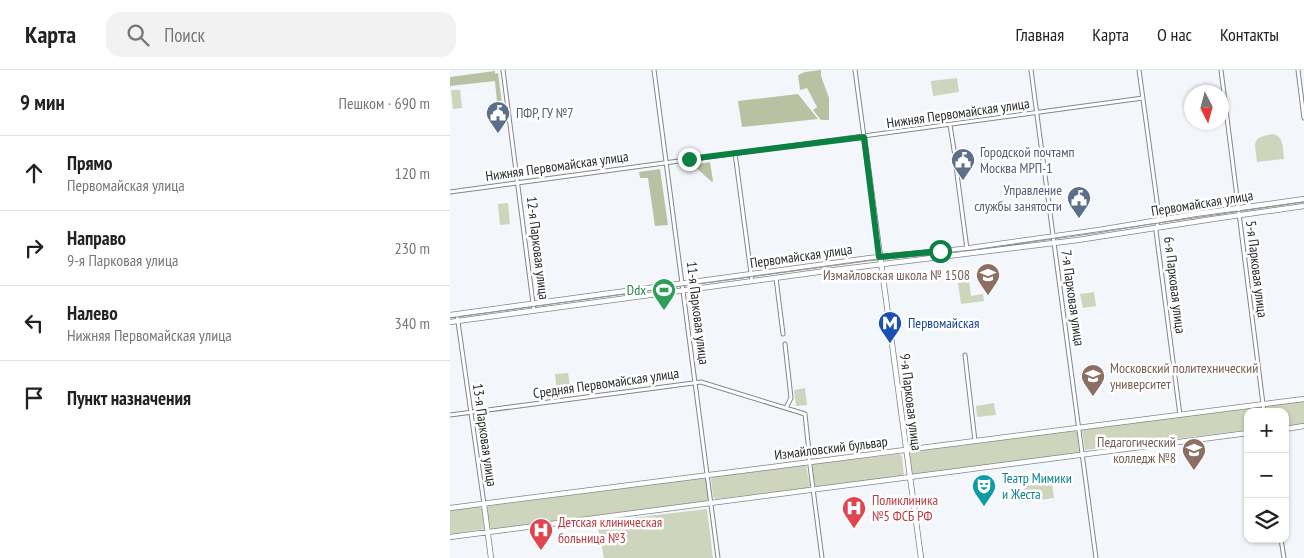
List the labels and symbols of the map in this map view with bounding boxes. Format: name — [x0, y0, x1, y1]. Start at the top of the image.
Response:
north arrow — [1184, 85, 1229, 130]
street label: Нижняя Первомайская улица — [885, 94, 1031, 132]
public building icon: ПФР, ГУ №7 — [485, 100, 511, 134]
place label: ПФР, ГУ №7 — [516, 104, 574, 122]
place label: Городской почтамп Москва МРП-1 — [980, 143, 1075, 177]
street label: Нижняя Первомайская улица — [484, 147, 630, 185]
public building icon: Городской почтамп Москва МРП-1 — [950, 147, 976, 181]
route end — [678, 148, 701, 171]
place label: Управление cлужбы занятости — [974, 181, 1062, 215]
public building icon: Управление cлужбы занятости — [1066, 185, 1092, 219]
street label: Первомайская улица — [1150, 186, 1254, 220]
street label: 12-я Парковая улица — [523, 195, 553, 301]
street label: 5-я Парковая улица — [1242, 220, 1272, 318]
street label: 6-я Парковая улица — [1160, 236, 1190, 334]
street label: Первомайская улица — [749, 240, 853, 272]
route start — [929, 240, 952, 263]
street label: 7-я Парковая улица — [1057, 249, 1089, 347]
street label: 11-я Парковая улица — [683, 260, 713, 366]
school or university icon: Измайловская школа № 1508 — [975, 262, 1001, 296]
place label: Измайловская школа № 1508 — [823, 266, 970, 284]
sports icon: Ddx — [651, 277, 677, 311]
place label: Ddx — [627, 281, 646, 299]
metro station icon: Первомайская — [877, 310, 903, 344]
place label: Первомайская — [908, 314, 979, 332]
street label: 9-я Парковая улица — [896, 353, 926, 451]
place label: Московский политехнический университет — [1110, 359, 1258, 393]
school or university icon: Московский политехнический университет — [1080, 363, 1106, 397]
street label: Средняя Первомайская улица — [532, 364, 680, 402]
street label: 13-я Парковая улица — [469, 382, 501, 488]
street label: Измайловский бульвар — [773, 432, 889, 464]
place label: Педагогический колледж №8 — [1097, 433, 1176, 467]
school or university icon: Педагогический колледж №8 — [1181, 437, 1207, 471]
place label: Театр Мимики и Жеста — [1002, 469, 1072, 503]
theatre icon: Театр Мимики и Жеста — [971, 473, 997, 507]
place label: Поликлиника №5 ФСБ РФ — [872, 491, 938, 525]
hospital icon: Поликлиника №5 ФСБ РФ — [841, 495, 867, 529]
place label: Детская клиническая больница №3 — [558, 513, 662, 547]
hospital icon: Детская клиническая больница №3 — [528, 517, 554, 551]

